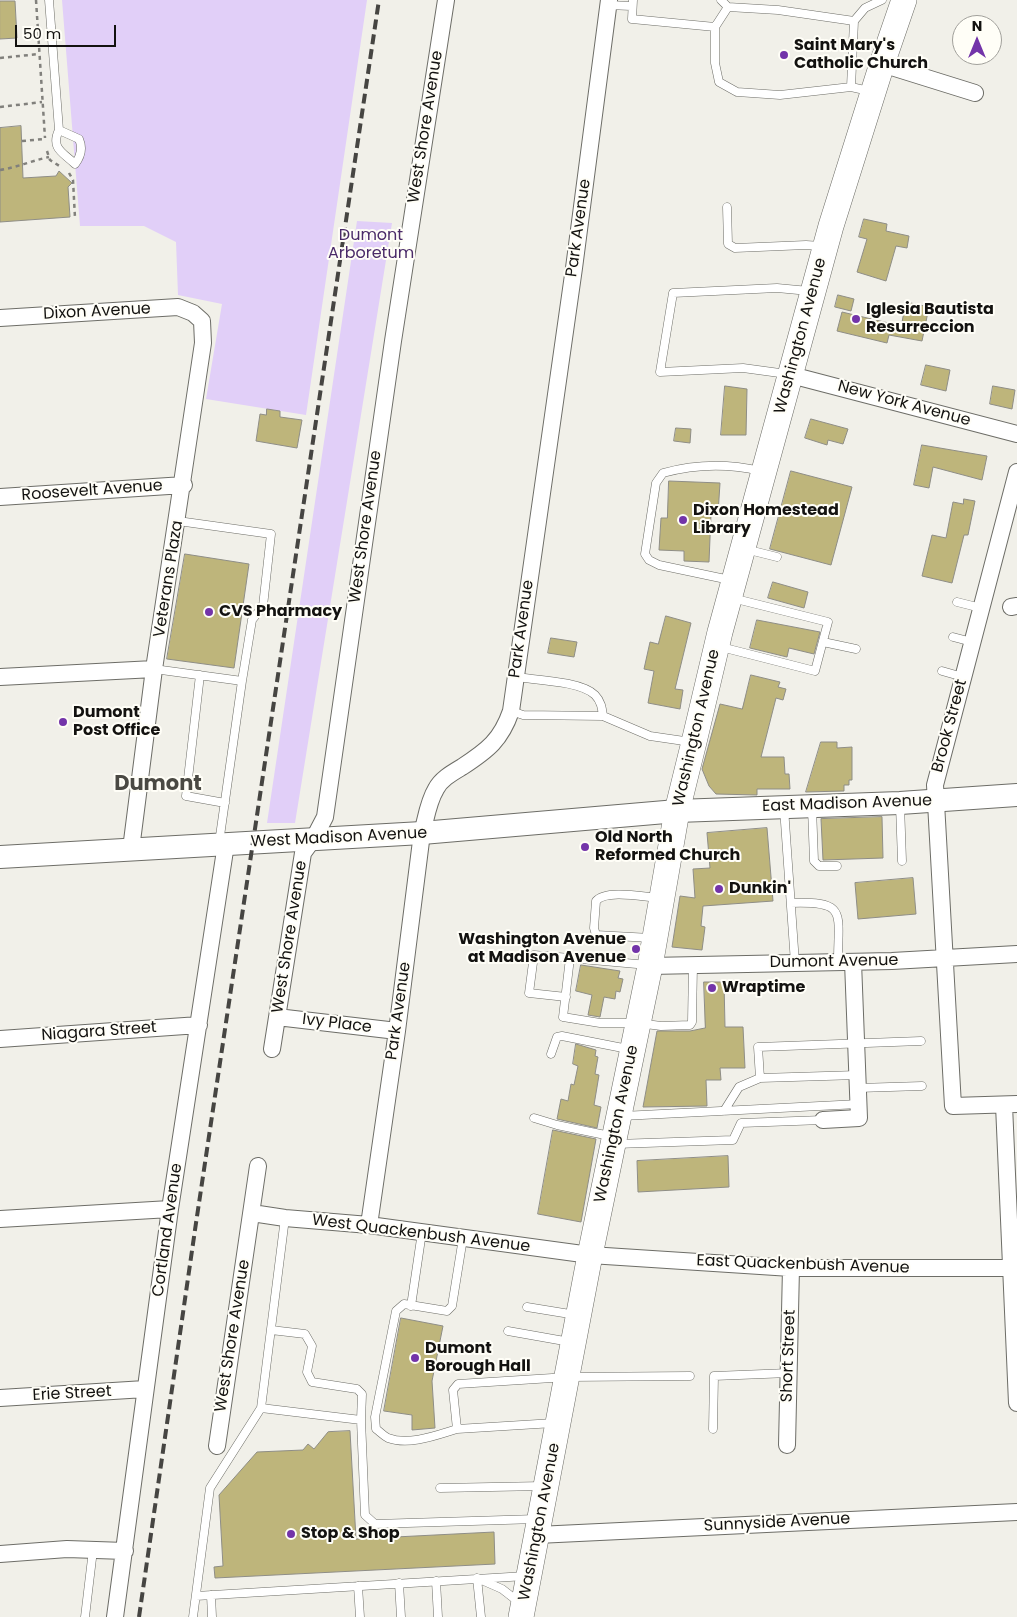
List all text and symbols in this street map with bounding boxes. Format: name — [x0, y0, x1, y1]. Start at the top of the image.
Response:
scale bar — [18, 15, 119, 47]
north arrow — [952, 15, 1002, 65]
text: N — [972, 16, 982, 36]
text: 50 m — [23, 23, 61, 44]
place label: Saint Mary's Catholic Church — [794, 36, 928, 74]
street label: West Shore Avenue — [404, 49, 448, 205]
marker: Saint Mary's Catholic Church — [778, 49, 790, 61]
street label: Park Avenue — [563, 178, 595, 278]
park label: Dumont Arboretum — [328, 226, 414, 264]
street label: Washington Avenue — [771, 256, 831, 416]
street label: Dixon Avenue — [43, 300, 151, 324]
place label: Iglesia Bautista Resurreccion — [866, 300, 994, 338]
marker: Iglesia Bautista Resurreccion — [850, 313, 862, 325]
street label: New York Avenue — [835, 377, 973, 431]
street label: West Shore Avenue — [346, 449, 386, 605]
street label: Roosevelt Avenue — [21, 476, 163, 506]
place label: Dixon Homestead Library — [693, 501, 839, 539]
marker: Dixon Homestead Library — [677, 514, 689, 526]
street label: Veterans Plaza — [150, 519, 188, 639]
street label: Park Avenue — [506, 579, 538, 679]
place label: CVS Pharmacy — [219, 602, 342, 622]
marker: CVS Pharmacy — [203, 606, 215, 618]
street label: Washington Avenue — [670, 648, 724, 808]
street label: Brook Street — [928, 677, 972, 775]
place label: Dumont Post Office — [73, 703, 160, 741]
marker: Dumont Post Office — [57, 716, 69, 728]
district label: Dumont — [114, 772, 202, 798]
street label: East Madison Avenue — [762, 791, 932, 817]
street label: West Madison Avenue — [250, 824, 428, 852]
place label: Old North Reformed Church — [595, 828, 740, 866]
marker: Old North Reformed Church — [579, 841, 591, 853]
street label: West Shore Avenue — [268, 859, 312, 1015]
place label: Dunkin' — [729, 879, 791, 899]
marker: Dunkin' — [713, 883, 725, 895]
place label: Washington Avenue at Madison Avenue — [458, 930, 626, 968]
marker: Washington Avenue at Madison Avenue — [630, 943, 642, 955]
street label: Dumont Avenue — [769, 951, 899, 973]
street label: Park Avenue — [383, 961, 415, 1061]
place label: Wraptime — [722, 978, 805, 998]
marker: Wraptime — [706, 982, 718, 994]
street label: Ivy Place — [301, 1010, 373, 1038]
street label: Niagara Street — [41, 1018, 157, 1046]
street label: Washington Avenue — [591, 1043, 643, 1205]
street label: Cortland Avenue — [149, 1162, 187, 1298]
street label: West Quackenbush Avenue — [311, 1211, 531, 1257]
street label: East Quackenbush Avenue — [696, 1252, 910, 1278]
street label: West Shore Avenue — [211, 1258, 255, 1414]
street label: Short Street — [778, 1309, 800, 1403]
place label: Dumont Borough Hall — [425, 1339, 531, 1377]
marker: Dumont Borough Hall — [409, 1352, 421, 1364]
street label: Erie Street — [32, 1382, 112, 1406]
street label: Washington Avenue — [515, 1441, 565, 1603]
street label: Sunnyside Avenue — [703, 1510, 851, 1536]
place label: Stop & Shop — [301, 1524, 400, 1544]
marker: Stop & Shop — [285, 1528, 297, 1540]

